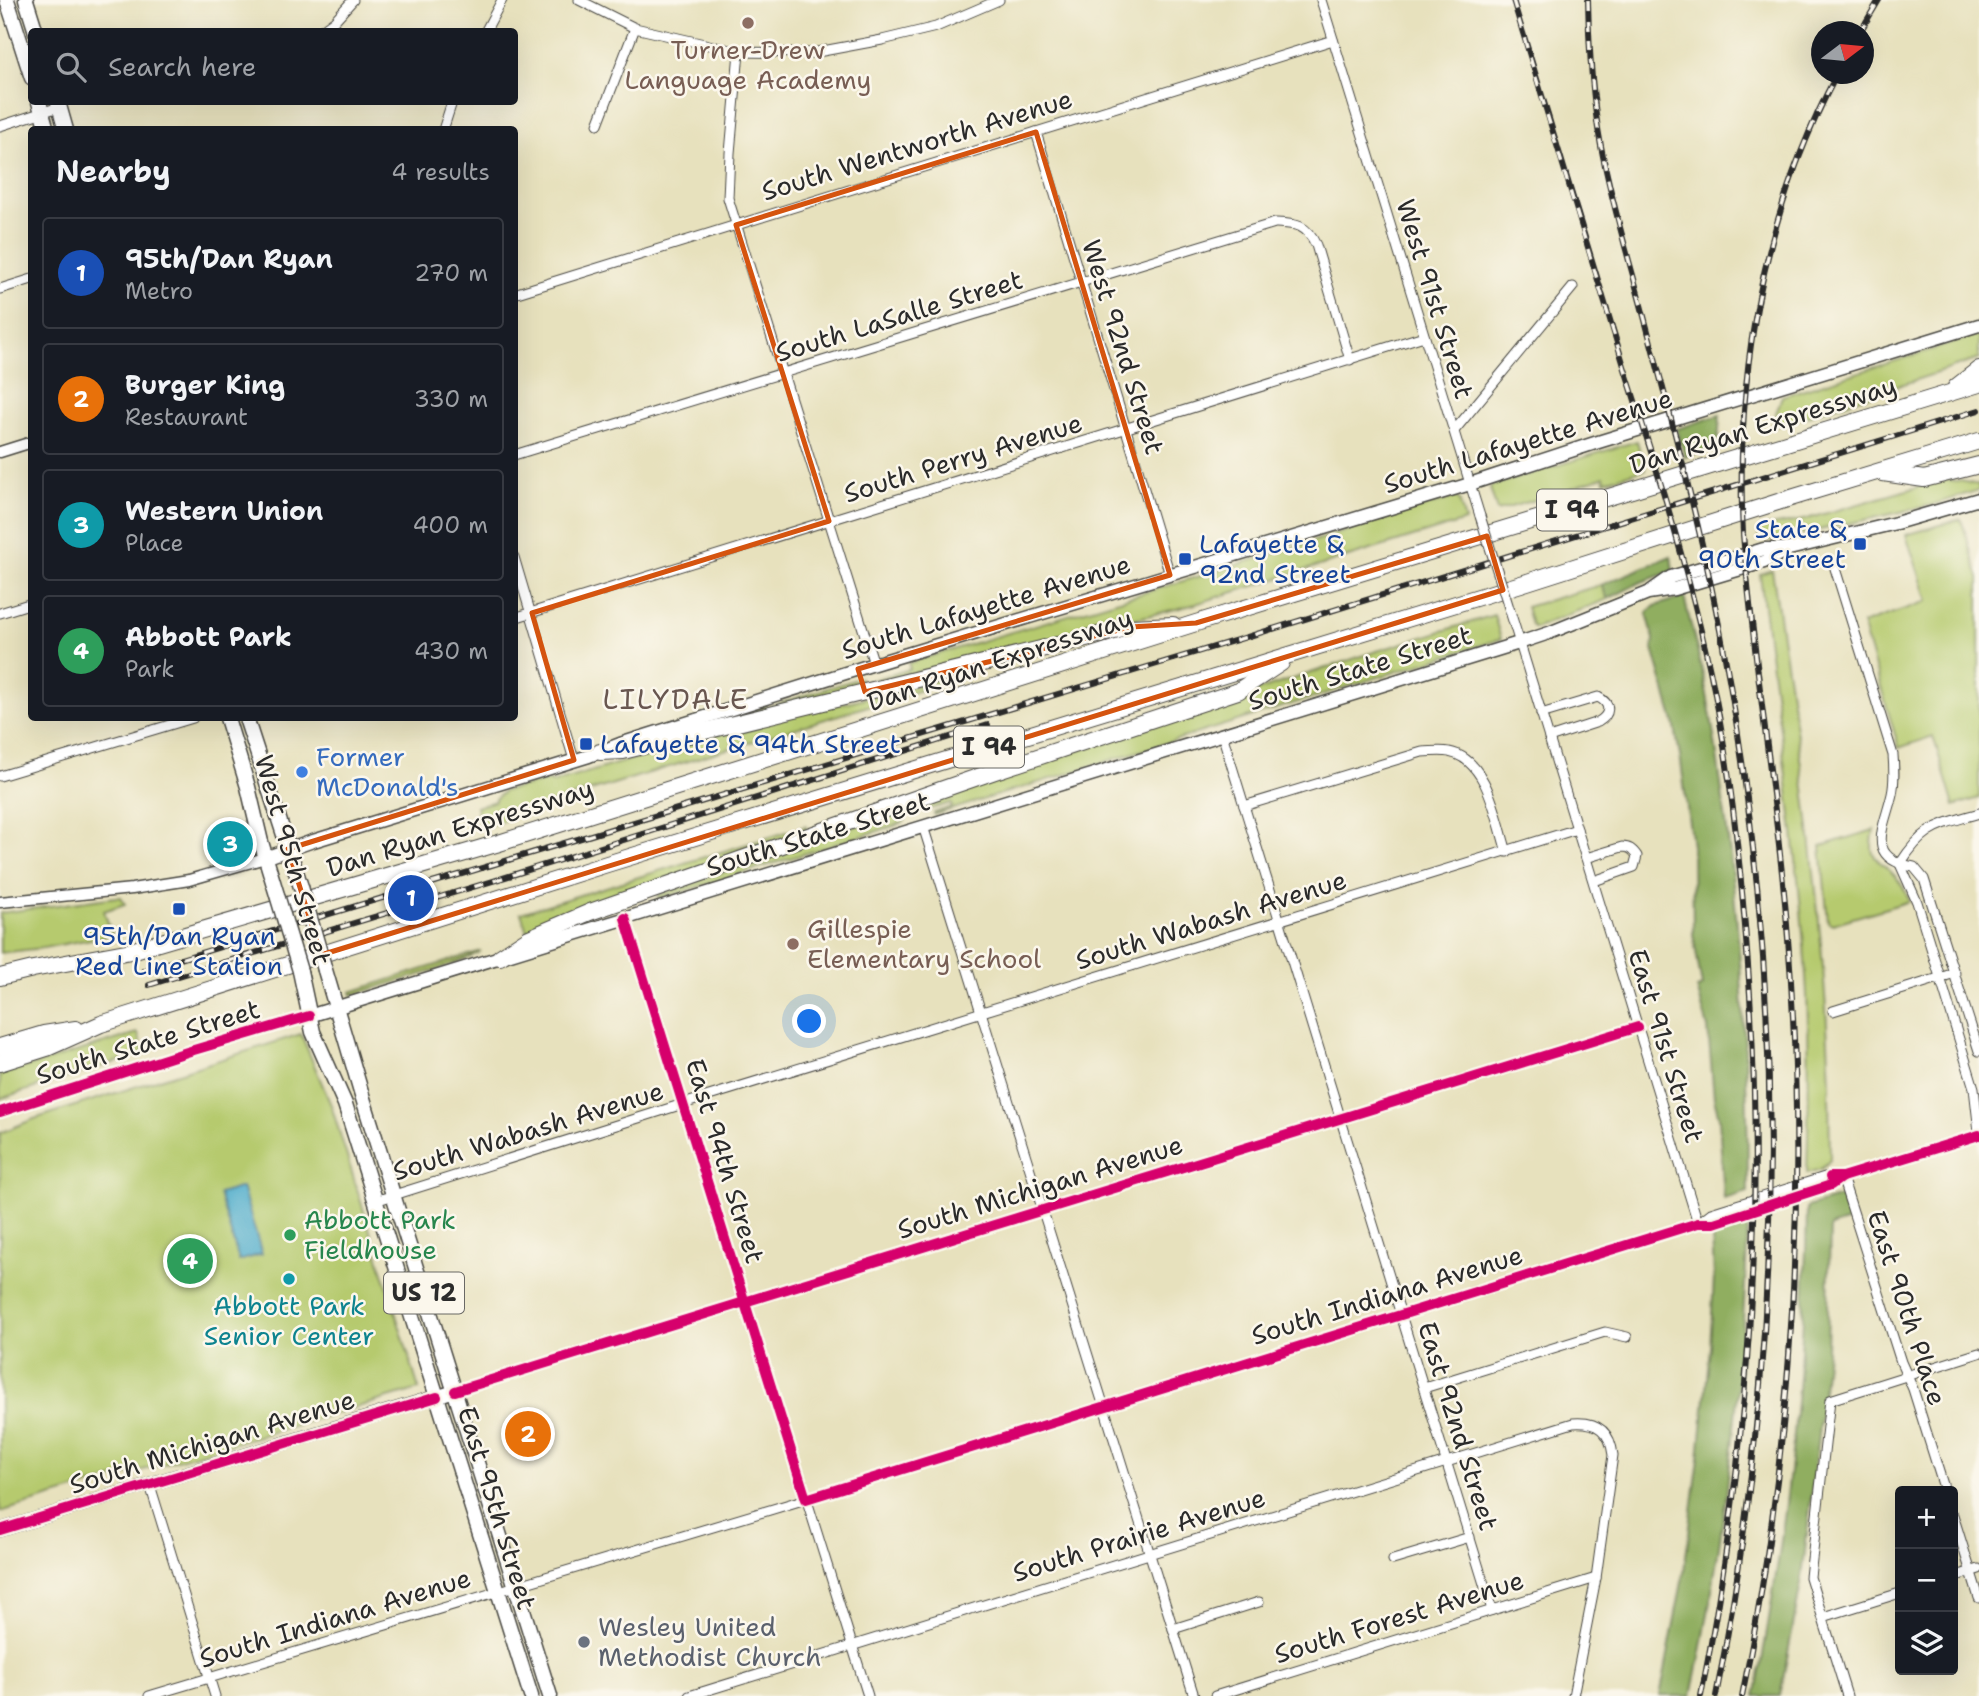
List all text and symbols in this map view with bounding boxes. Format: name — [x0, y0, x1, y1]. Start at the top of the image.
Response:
marker: Turner-Drew Language Academy — [740, 15, 756, 31]
north arrow — [1811, 21, 1874, 84]
search box — [28, 28, 518, 105]
place label: Turner-Drew Language Academy — [625, 32, 871, 97]
icon: search — [52, 48, 90, 86]
text: Search here — [108, 49, 257, 84]
street label: South Wentworth Avenue — [757, 81, 1077, 209]
text: Nearby — [56, 151, 171, 192]
text: 4 results — [391, 157, 490, 187]
street label: West 91st Street — [1388, 195, 1483, 403]
street label: West 92nd Street — [1074, 235, 1173, 458]
text: 95th/Dan Ryan — [125, 241, 333, 276]
text: 1 — [76, 258, 86, 288]
text: 270 m — [414, 258, 488, 288]
street label: South LaSalle Street — [771, 261, 1027, 370]
text: Metro — [125, 276, 193, 306]
text: Burger King — [125, 367, 285, 402]
street label: Dan Ryan Expressway — [1625, 367, 1901, 482]
street label: South Lafayette Avenue — [1379, 380, 1677, 501]
text: 2 — [73, 384, 89, 414]
text: 330 m — [414, 384, 488, 414]
text: Restaurant — [125, 402, 248, 432]
street label: South Perry Avenue — [839, 405, 1086, 510]
road number: I 94 — [1537, 490, 1607, 530]
text: Western Union — [125, 493, 323, 528]
text: 3 — [73, 510, 89, 540]
text: 400 m — [412, 510, 488, 540]
place label: State & 90th Street — [1698, 511, 1847, 576]
place label: Lafayette & 92nd Street — [1199, 526, 1351, 591]
text: Place — [125, 528, 184, 558]
marker: State & 90th Street — [1852, 536, 1868, 552]
street label: South Lafayette Avenue — [837, 546, 1135, 667]
marker: Lafayette & 92nd Street — [1177, 551, 1193, 567]
street label: Dan Ryan Expressway — [862, 600, 1137, 719]
street label: South State Street — [1244, 617, 1476, 718]
text: Abbott Park — [125, 619, 292, 654]
text: 4 — [73, 636, 89, 666]
text: 430 m — [414, 636, 488, 666]
text: Park — [125, 654, 174, 684]
district label: LILYDALE — [603, 680, 749, 718]
place label: Lafayette & 94th Street — [600, 726, 901, 761]
road number: I 94 — [954, 726, 1024, 768]
marker: Lafayette & 94th Street — [578, 736, 594, 752]
place label: Former McDonald's — [316, 739, 459, 804]
street label: West 95th Street — [247, 751, 340, 969]
marker: Former McDonald's — [294, 764, 310, 780]
street label: Dan Ryan Expressway — [322, 770, 598, 885]
street label: South State Street — [702, 783, 934, 884]
pin: 3 — [207, 818, 253, 870]
street label: South Wabash Avenue — [1071, 862, 1351, 977]
pin: 1 — [388, 872, 434, 924]
marker: 95th/Dan Ryan Red Line Station — [171, 901, 187, 917]
place label: Gillespie Elementary School — [807, 911, 1041, 976]
place label: 95th/Dan Ryan Red Line Station — [75, 918, 283, 983]
marker: Gillespie Elementary School — [785, 936, 801, 952]
street label: East 91st Street — [1620, 945, 1713, 1147]
street label: South State Street — [32, 991, 264, 1092]
your location — [792, 1004, 826, 1038]
street label: East 94th Street — [678, 1054, 773, 1267]
street label: South Wabash Avenue — [388, 1073, 668, 1188]
street label: South Michigan Avenue — [893, 1126, 1187, 1247]
place label: Abbott Park Fieldhouse — [304, 1202, 456, 1267]
street label: East 90th Place — [1859, 1206, 1955, 1410]
marker: Abbott Park Fieldhouse — [282, 1227, 298, 1243]
pin: 4 — [167, 1235, 213, 1287]
street label: South Indiana Avenue — [1247, 1237, 1527, 1353]
marker: Abbott Park Senior Center — [281, 1271, 297, 1287]
road number: US 12 — [384, 1273, 464, 1314]
place label: Abbott Park Senior Center — [204, 1288, 374, 1353]
street label: East 92nd Street — [1410, 1317, 1507, 1534]
street label: South Michigan Avenue — [65, 1381, 359, 1502]
street label: East 95th Street — [450, 1402, 545, 1614]
pin: 2 — [505, 1408, 551, 1460]
street label: South Prairie Avenue — [1008, 1479, 1270, 1590]
map controls — [1895, 1486, 1958, 1675]
button: + — [1895, 1486, 1958, 1549]
button: − — [1895, 1549, 1958, 1612]
street label: South Indiana Avenue — [195, 1560, 475, 1676]
street label: South Forest Avenue — [1270, 1562, 1528, 1671]
place label: Wesley United Methodist Church — [598, 1609, 822, 1674]
button: layers — [1895, 1612, 1958, 1675]
marker: Wesley United Methodist Church — [576, 1634, 592, 1650]

